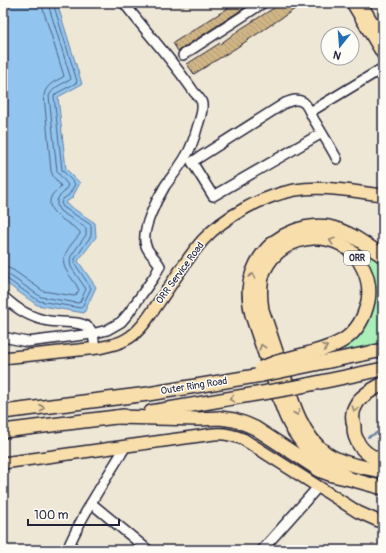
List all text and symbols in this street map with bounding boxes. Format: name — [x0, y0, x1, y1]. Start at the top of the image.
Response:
north arrow — [320, 26, 360, 66]
text: N — [331, 48, 343, 62]
one-way arrow — [329, 237, 336, 245]
street label: ORR Service Road — [154, 240, 207, 306]
road number: ORR — [344, 251, 370, 265]
one-way arrow — [247, 273, 256, 280]
one-way arrow — [259, 343, 267, 350]
one-way arrow — [322, 344, 329, 352]
street label: Outer Ring Road — [160, 375, 228, 397]
one-way arrow — [229, 394, 235, 402]
one-way arrow — [39, 403, 45, 412]
one-way arrow — [351, 406, 360, 413]
one-way arrow — [293, 410, 301, 417]
scale bar — [28, 501, 119, 527]
text: 100 m — [34, 508, 69, 523]

